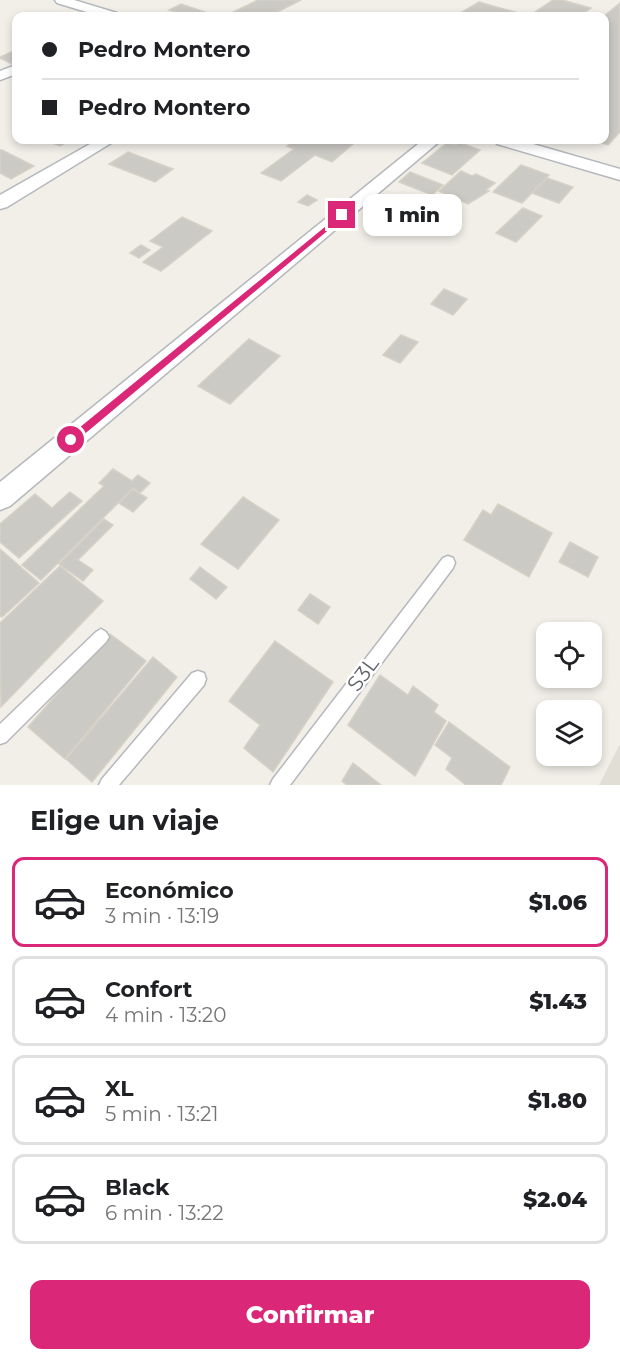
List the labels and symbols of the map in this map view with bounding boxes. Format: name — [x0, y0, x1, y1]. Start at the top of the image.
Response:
callout: 1 min — [363, 194, 462, 236]
route end — [328, 201, 355, 228]
route start — [57, 426, 84, 453]
street label: S3L — [341, 651, 384, 696]

